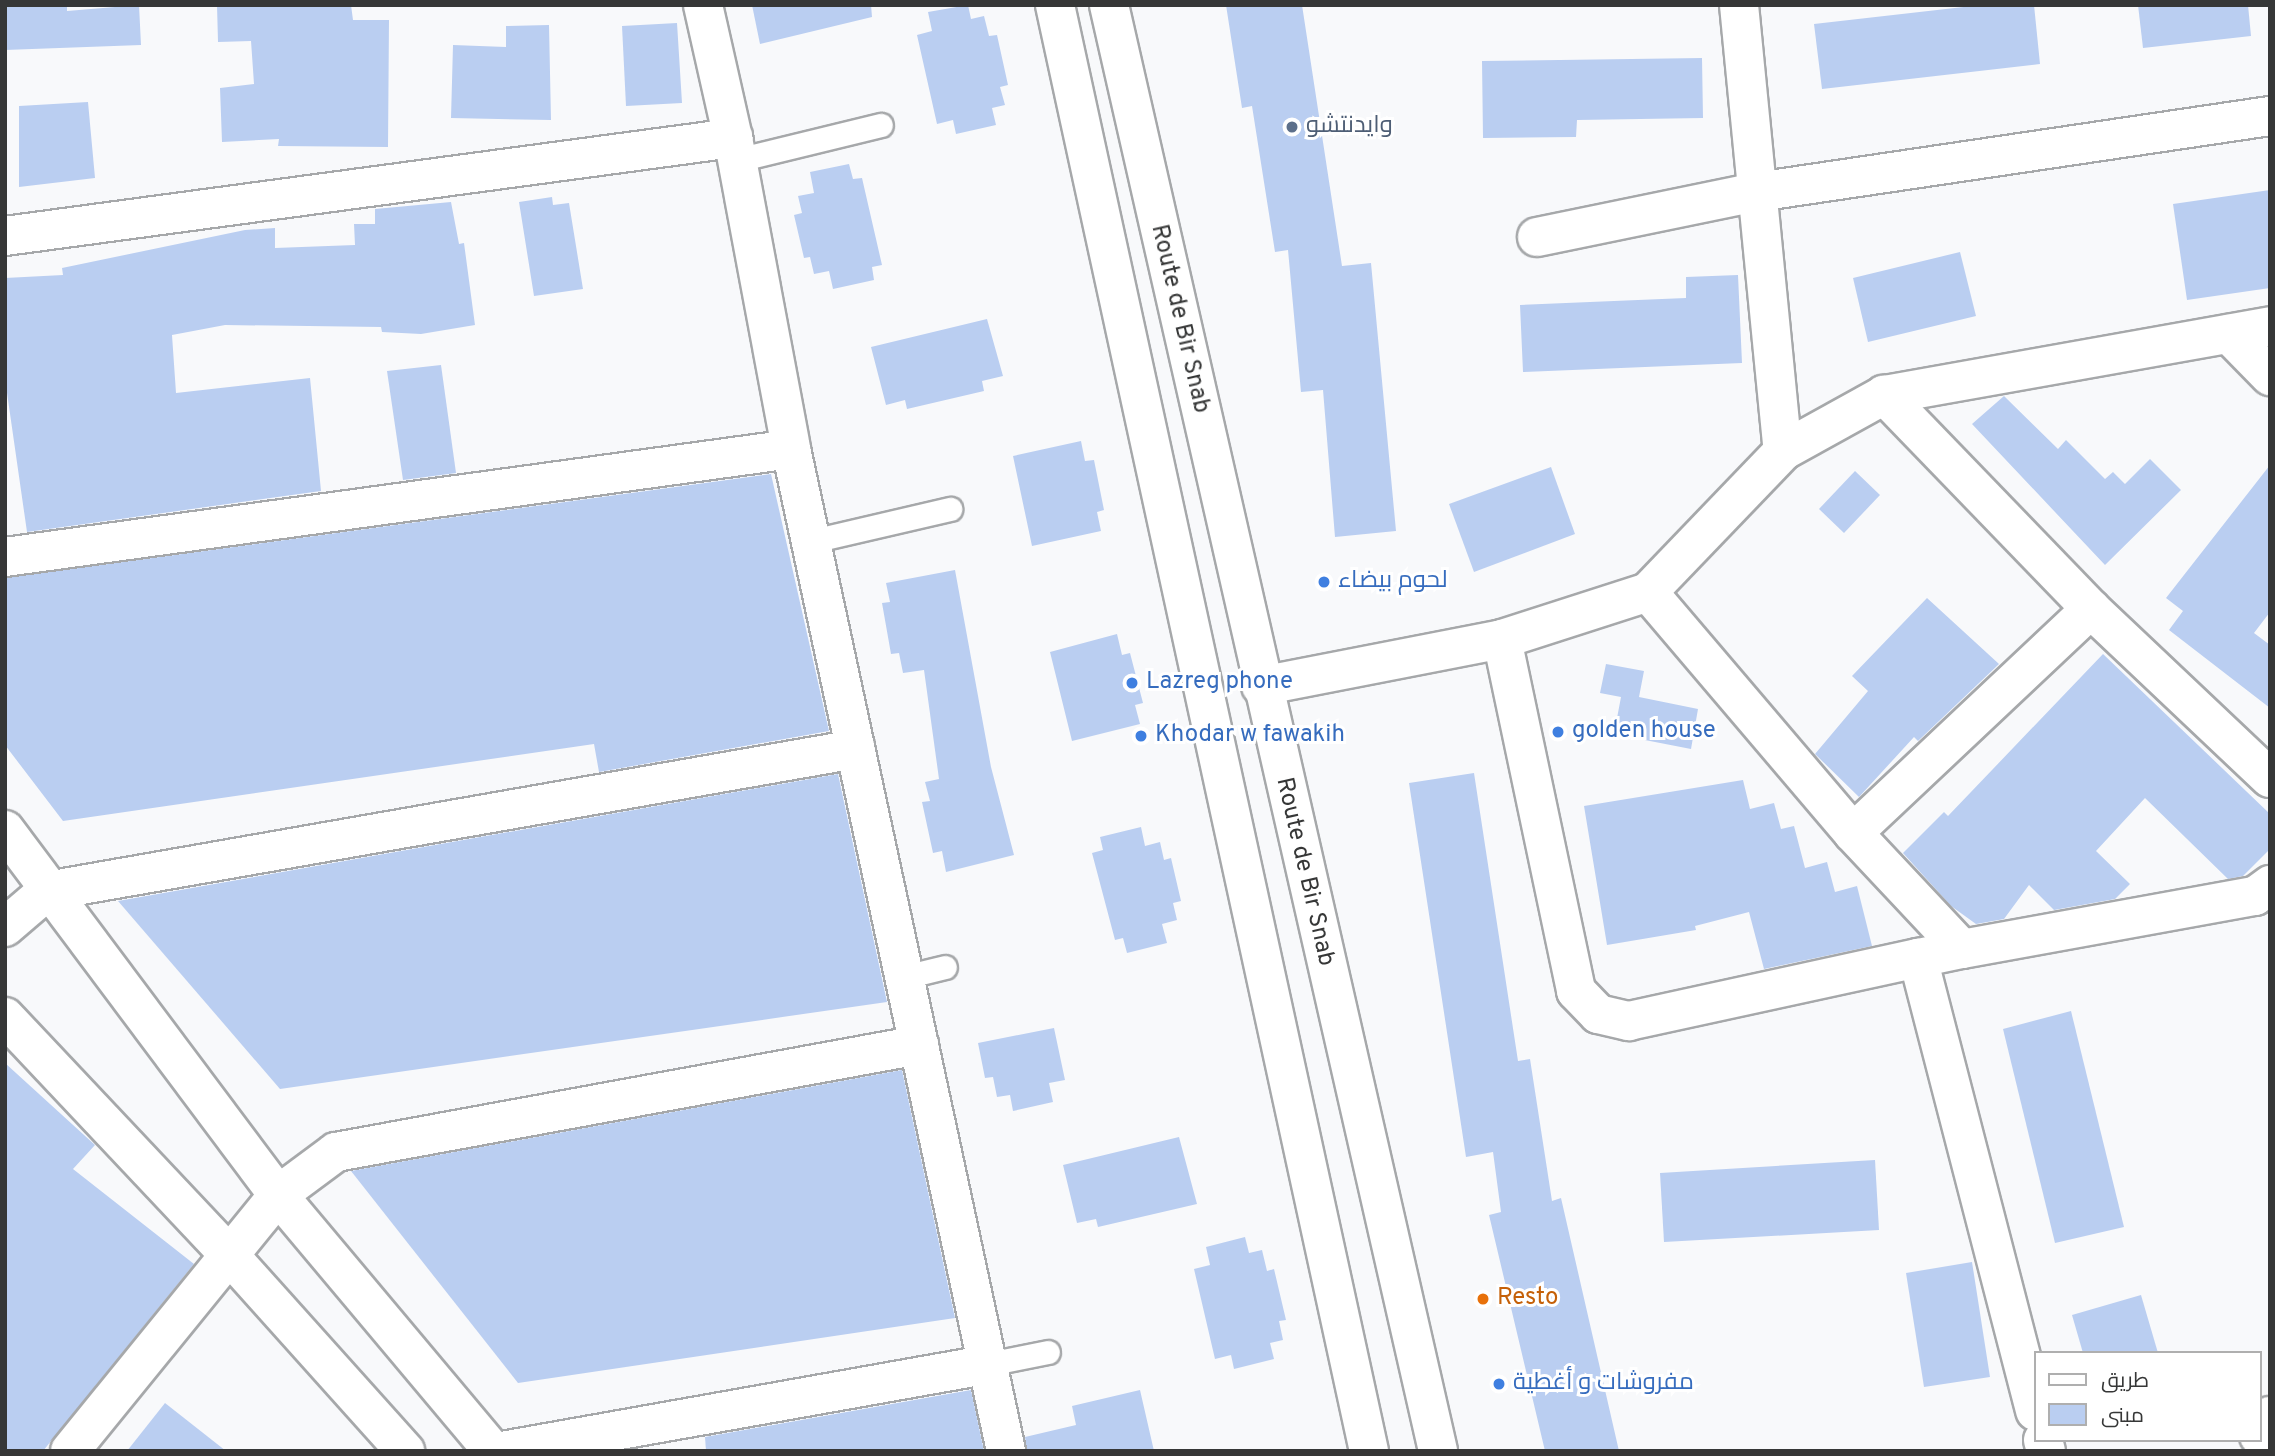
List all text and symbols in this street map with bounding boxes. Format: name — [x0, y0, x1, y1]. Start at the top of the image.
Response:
place label: وايدنتشو — [1306, 113, 1393, 141]
marker: وايدنتشو — [1284, 119, 1300, 135]
street label: Route de Bir Snab — [1143, 222, 1215, 416]
place label: لحوم بيضاء — [1338, 568, 1448, 596]
marker: لحوم بيضاء — [1316, 574, 1332, 590]
place label: Lazreg phone — [1146, 669, 1293, 697]
marker: Lazreg phone — [1124, 675, 1140, 691]
place label: golden house — [1572, 718, 1716, 746]
place label: Khodar w fawakih — [1155, 722, 1345, 750]
marker: golden house — [1550, 724, 1566, 740]
marker: Khodar w fawakih — [1133, 728, 1149, 744]
street label: Route de Bir Snab — [1268, 775, 1340, 969]
place label: Resto — [1497, 1285, 1558, 1313]
marker: Resto — [1475, 1291, 1491, 1307]
legend — [2034, 1351, 2261, 1442]
text: طريق — [2101, 1368, 2149, 1395]
place label: مفروشات و أغطية — [1513, 1370, 1694, 1398]
marker: مفروشات و أغطية — [1491, 1376, 1507, 1392]
text: مبنى — [2101, 1403, 2144, 1430]

